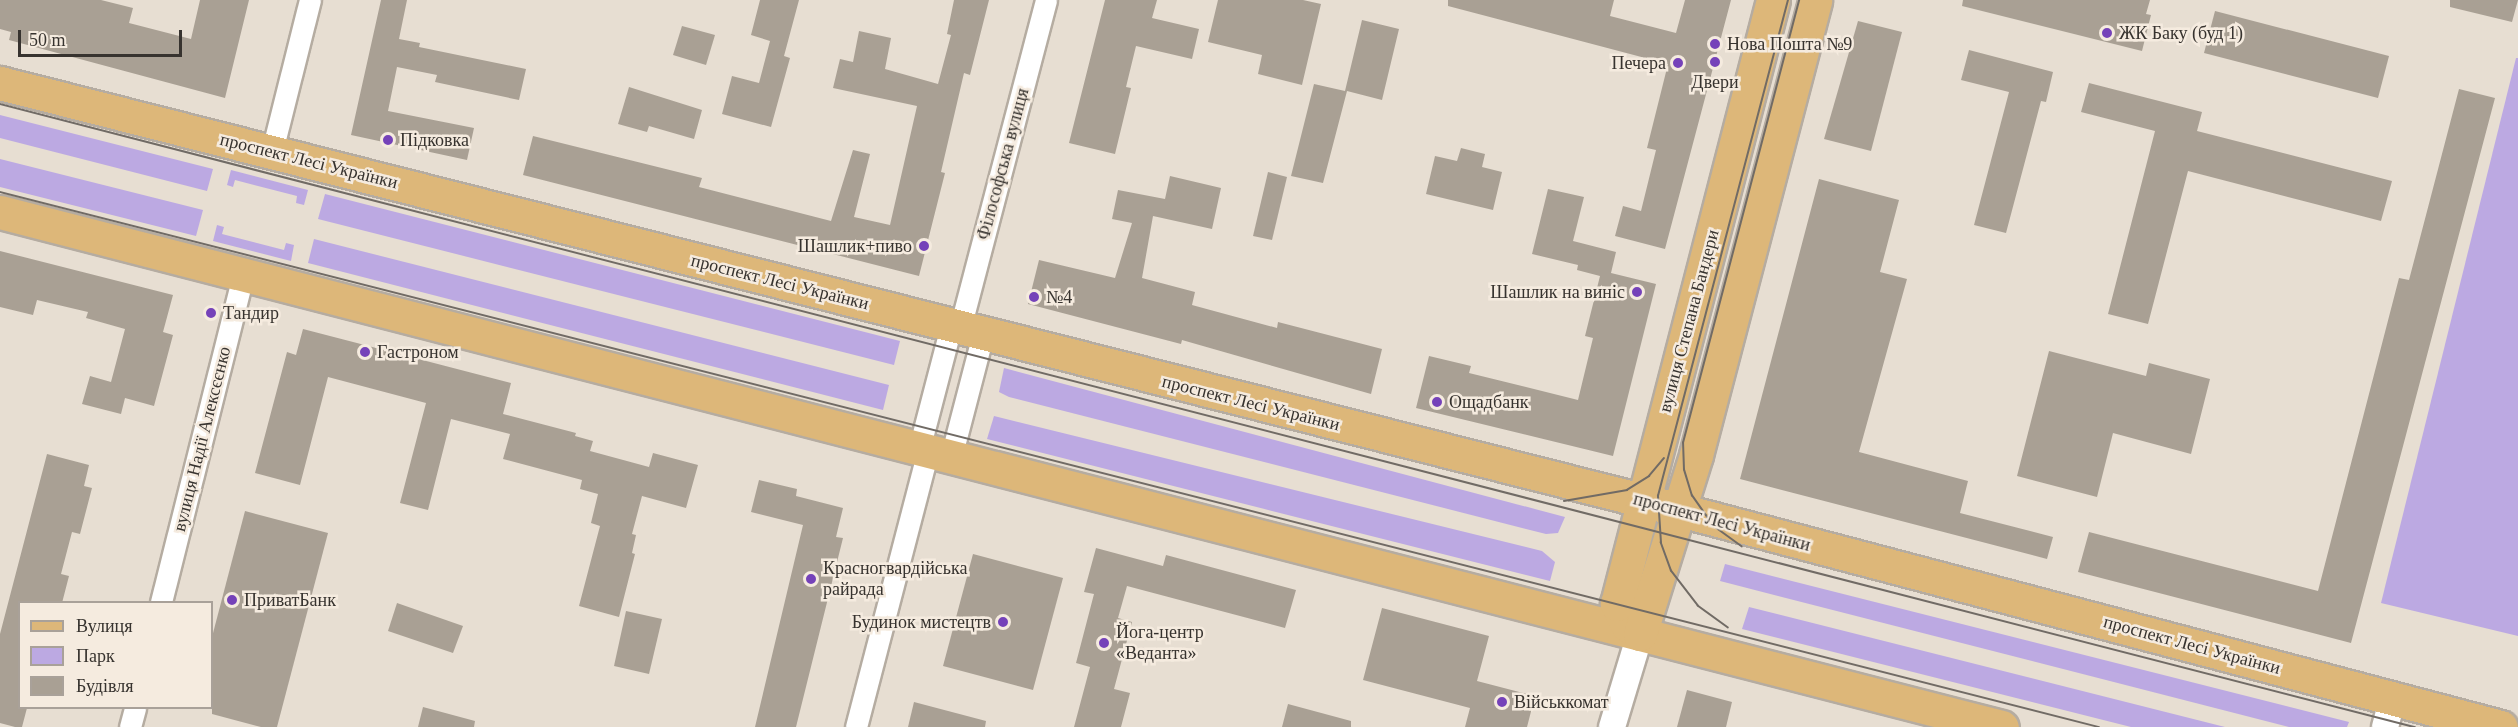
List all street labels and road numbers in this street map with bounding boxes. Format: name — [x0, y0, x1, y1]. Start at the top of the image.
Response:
street label: Філософська вулиця — [972, 86, 1034, 242]
street label: проспект Лесі Українки — [218, 128, 400, 194]
street label: вулиця Степана Бандери — [1654, 227, 1724, 415]
street label: проспект Лесі Українки — [689, 249, 871, 315]
street label: вулиця Надії Алексєєнко — [169, 344, 235, 534]
street label: проспект Лесі Українки — [1160, 370, 1342, 436]
street label: проспект Лесі Українки — [1631, 488, 1813, 556]
street label: проспект Лесі Українки — [2101, 611, 2283, 679]

